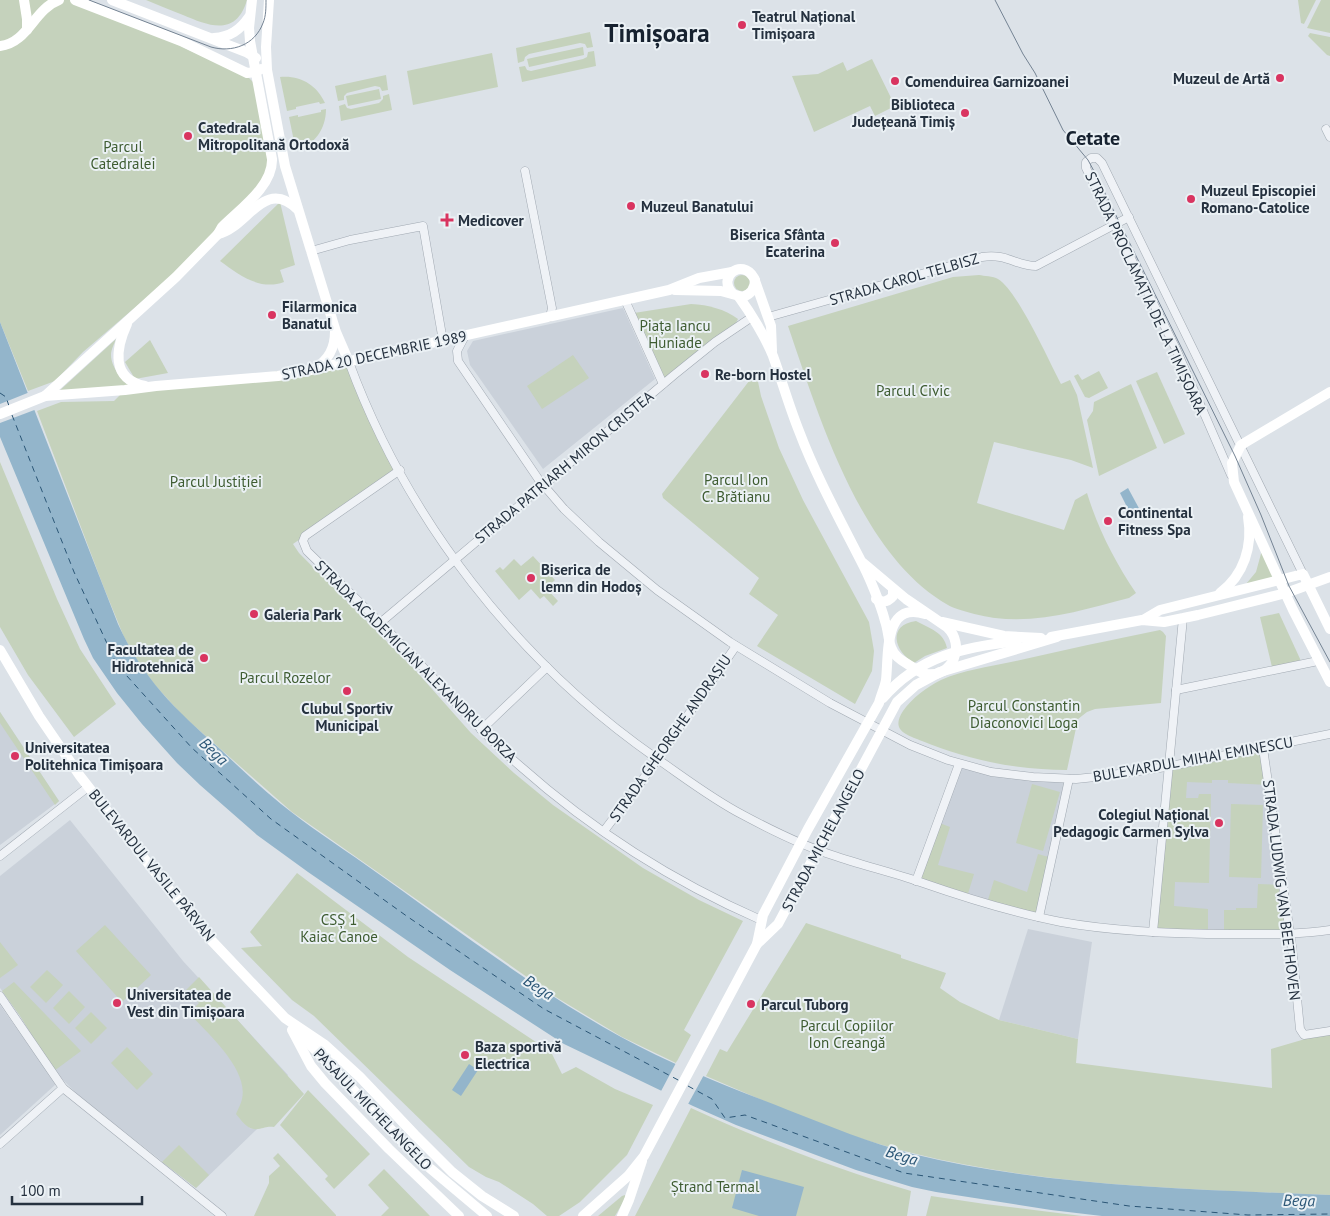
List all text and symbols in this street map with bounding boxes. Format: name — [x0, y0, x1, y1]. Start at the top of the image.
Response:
place label: Teatrul Național Timișoara — [752, 7, 856, 43]
district label: Timișoara — [604, 17, 710, 49]
marker: Teatrul Național Timișoara — [736, 19, 748, 31]
place label: Muzeul de Artă — [1173, 69, 1270, 88]
place label: Comenduirea Garnizoanei — [905, 72, 1069, 91]
marker: Muzeul de Artă — [1274, 72, 1286, 84]
marker: Comenduirea Garnizoanei — [889, 75, 901, 87]
place label: Biblioteca Județeană Timiș — [851, 95, 955, 131]
marker: Biblioteca Județeană Timiș — [959, 107, 971, 119]
place label: Catedrala Mitropolitană Ortodoxă — [198, 118, 349, 154]
district label: Cetate — [1066, 125, 1120, 151]
marker: Catedrala Mitropolitană Ortodoxă — [182, 130, 194, 142]
park label: Parcul Catedralei — [91, 137, 155, 173]
street label: STRADA PROCLAMAȚIA DE LA TIMIȘOARA — [1081, 168, 1211, 418]
place label: Muzeul Episcopiei Romano-Catolice — [1201, 181, 1316, 217]
marker: Muzeul Episcopiei Romano-Catolice — [1185, 193, 1197, 205]
place label: Muzeul Banatului — [641, 197, 753, 216]
marker: Muzeul Banatului — [625, 200, 637, 212]
place label: Medicover — [458, 211, 525, 230]
marker: Medicover — [440, 213, 454, 227]
place label: Biserica Sfânta Ecaterina — [730, 225, 825, 261]
marker: Biserica Sfânta Ecaterina — [829, 237, 841, 249]
street label: STRADA CAROL TELBISZ — [827, 249, 981, 309]
place label: Filarmonica Banatul — [282, 297, 357, 333]
marker: Filarmonica Banatul — [266, 309, 278, 321]
park label: Piața Iancu Huniade — [639, 316, 711, 352]
street label: STRADA 20 DECEMBRIE 1989 — [280, 326, 468, 384]
place label: Re-born Hostel — [715, 365, 812, 384]
marker: Re-born Hostel — [699, 368, 711, 380]
park label: Parcul Civic — [876, 381, 950, 400]
street label: STRADA PATRIARH MIRON CRISTEA — [471, 386, 657, 547]
park label: Parcul Ion C. Brătianu — [702, 470, 770, 506]
park label: Parcul Justiției — [170, 472, 262, 491]
place label: Continental Fitness Spa — [1118, 503, 1193, 539]
marker: Continental Fitness Spa — [1102, 515, 1114, 527]
street label: STRADA ACADEMICIAN ALEXANDRU BORZA — [311, 556, 521, 766]
place label: Biserica de lemn din Hodoș — [541, 560, 641, 596]
marker: Biserica de lemn din Hodoș — [525, 572, 537, 584]
place label: Galeria Park — [264, 605, 342, 624]
marker: Galeria Park — [248, 608, 260, 620]
place label: Facultatea de Hidrotehnică — [108, 640, 194, 676]
street label: STRADA GHEORGHE ANDRAȘIU — [605, 651, 735, 825]
marker: Facultatea de Hidrotehnică — [198, 652, 210, 664]
park label: Parcul Rozelor — [239, 668, 331, 687]
marker: Clubul Sportiv Municipal — [341, 685, 353, 697]
park label: Parcul Constantin Diaconovici Loga — [968, 696, 1080, 732]
place label: Clubul Sportiv Municipal — [301, 699, 394, 735]
street label: BULEVARDUL MIHAI EMINESCU — [1092, 732, 1294, 786]
water label: Bega — [195, 733, 233, 769]
place label: Universitatea Politehnica Timișoara — [25, 738, 163, 774]
marker: Universitatea Politehnica Timișoara — [9, 750, 21, 762]
street label: STRADA MICHELANGELO — [777, 765, 869, 915]
street label: STRADA LUDWIG VAN BEETHOVEN — [1259, 779, 1305, 1001]
street label: BULEVARDUL VASILE PÂRVAN — [85, 785, 219, 945]
place label: Colegiul Național Pedagogic Carmen Sylva — [1053, 805, 1210, 841]
marker: Colegiul Național Pedagogic Carmen Sylva — [1213, 817, 1225, 829]
park label: CSȘ 1 Kaiac Canoe — [300, 910, 378, 946]
water label: Bega — [520, 970, 558, 1004]
place label: Universitatea de Vest din Timișoara — [126, 985, 245, 1021]
place label: Parcul Tuborg — [761, 995, 849, 1014]
marker: Universitatea de Vest din Timișoara — [111, 997, 123, 1009]
marker: Parcul Tuborg — [745, 998, 757, 1010]
park label: Parcul Copiilor Ion Creangă — [800, 1016, 894, 1052]
place label: Baza sportivă Electrica — [475, 1037, 561, 1073]
street label: PASAJUL MICHELANGELO — [310, 1044, 436, 1174]
marker: Baza sportivă Electrica — [459, 1049, 471, 1061]
water label: Bega — [884, 1141, 921, 1169]
scale bar — [12, 1174, 142, 1206]
park label: Ștrand Termal — [671, 1177, 760, 1196]
text: 100 m — [20, 1181, 61, 1200]
water label: Bega — [1283, 1190, 1315, 1210]

